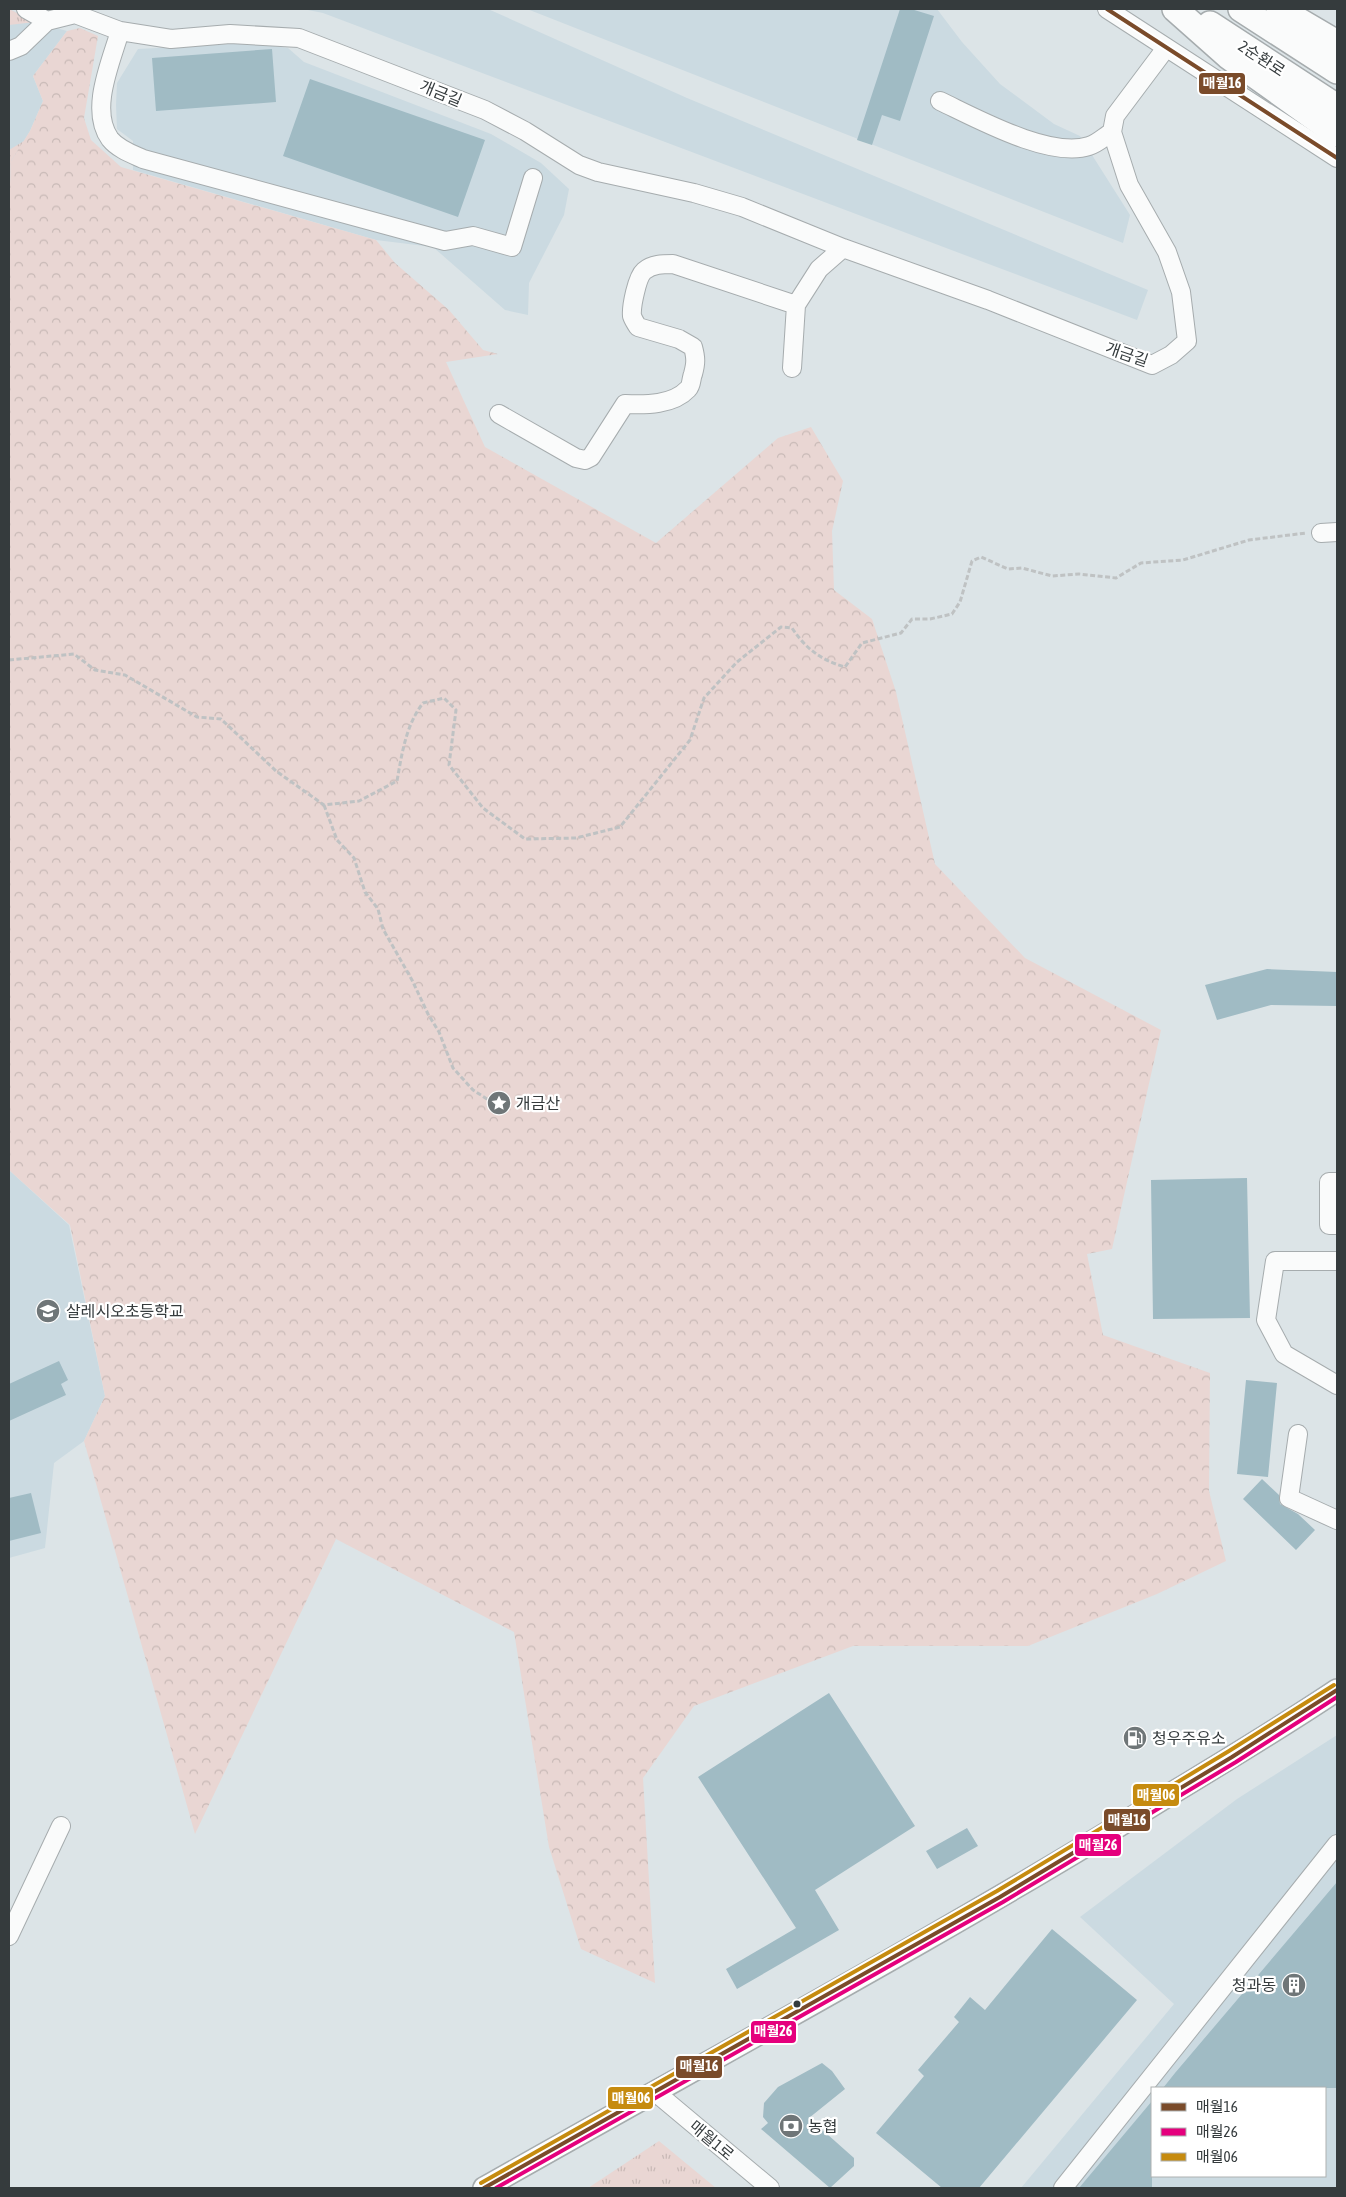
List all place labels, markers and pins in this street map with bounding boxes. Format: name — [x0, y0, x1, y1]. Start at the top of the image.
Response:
place icon: 개금산 — [486, 1090, 512, 1116]
place label: 개금산 — [516, 1094, 560, 1112]
school or university icon: 살레시오초등학교 — [35, 1298, 61, 1324]
place label: 살레시오초등학교 — [66, 1302, 184, 1320]
fuel station icon: 청우주유소 — [1122, 1725, 1148, 1751]
place label: 청우주유소 — [1152, 1729, 1226, 1747]
building icon: 청과동 — [1281, 1972, 1307, 1998]
place label: 청과동 — [1232, 1976, 1276, 1994]
unlabelled marker — [792, 1999, 802, 2009]
bank icon: 농협 — [778, 2113, 804, 2139]
place label: 농협 — [808, 2117, 837, 2135]

